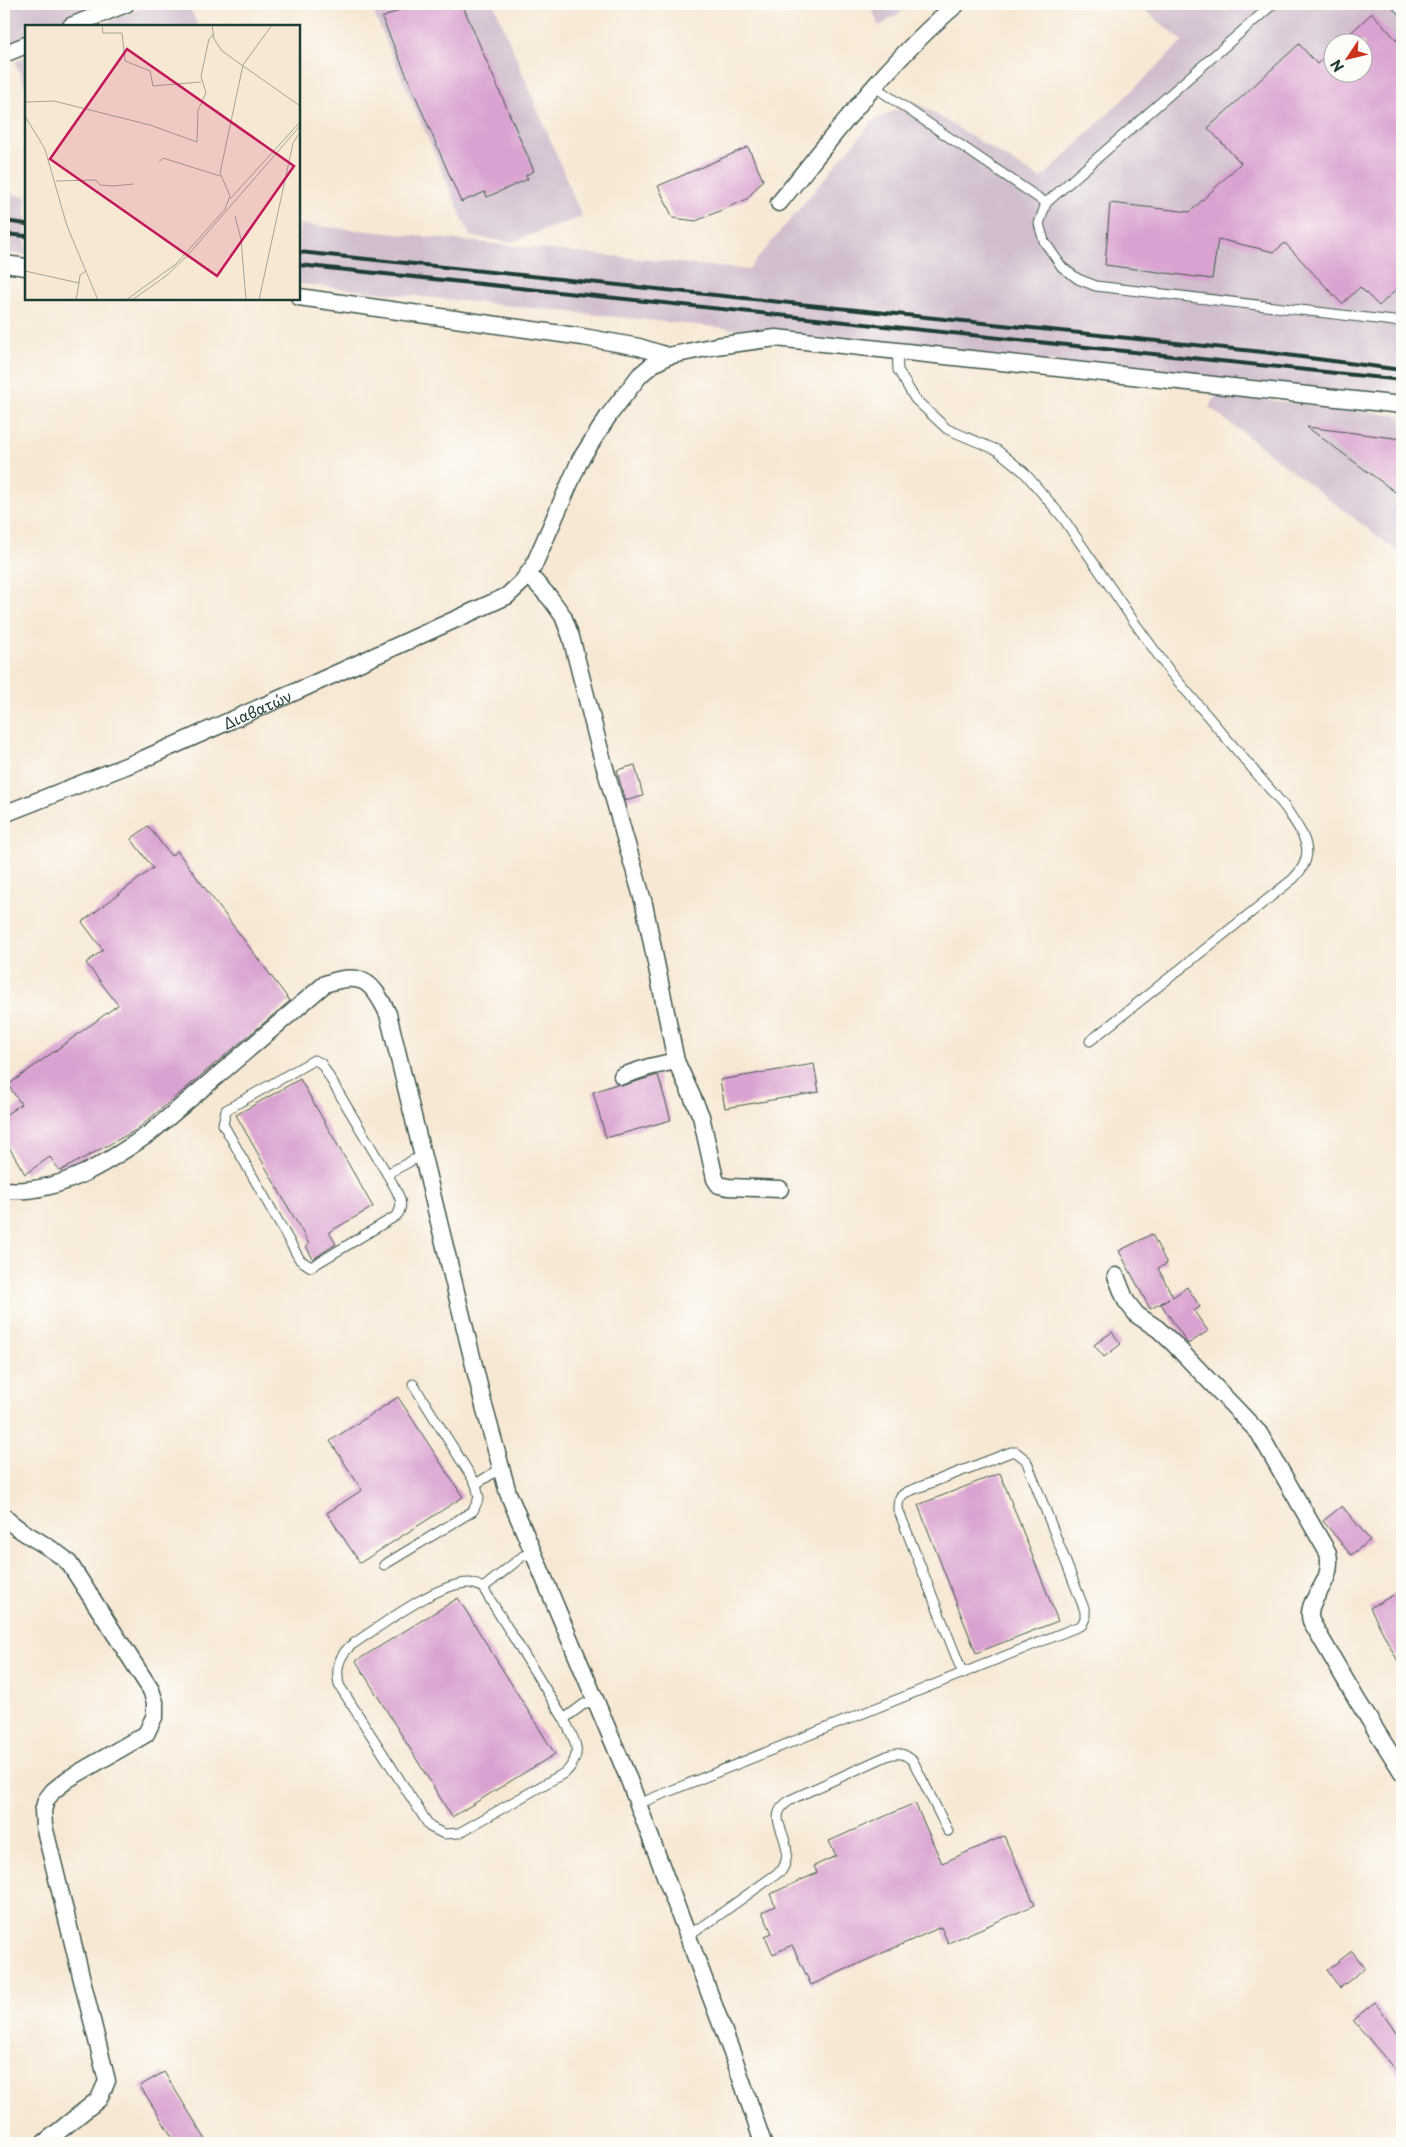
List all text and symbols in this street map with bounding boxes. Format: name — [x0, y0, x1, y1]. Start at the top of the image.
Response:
inset map — [25, 25, 300, 300]
north arrow — [1324, 32, 1374, 82]
text: N — [1325, 55, 1349, 76]
street label: Διαβατών — [219, 683, 295, 734]

